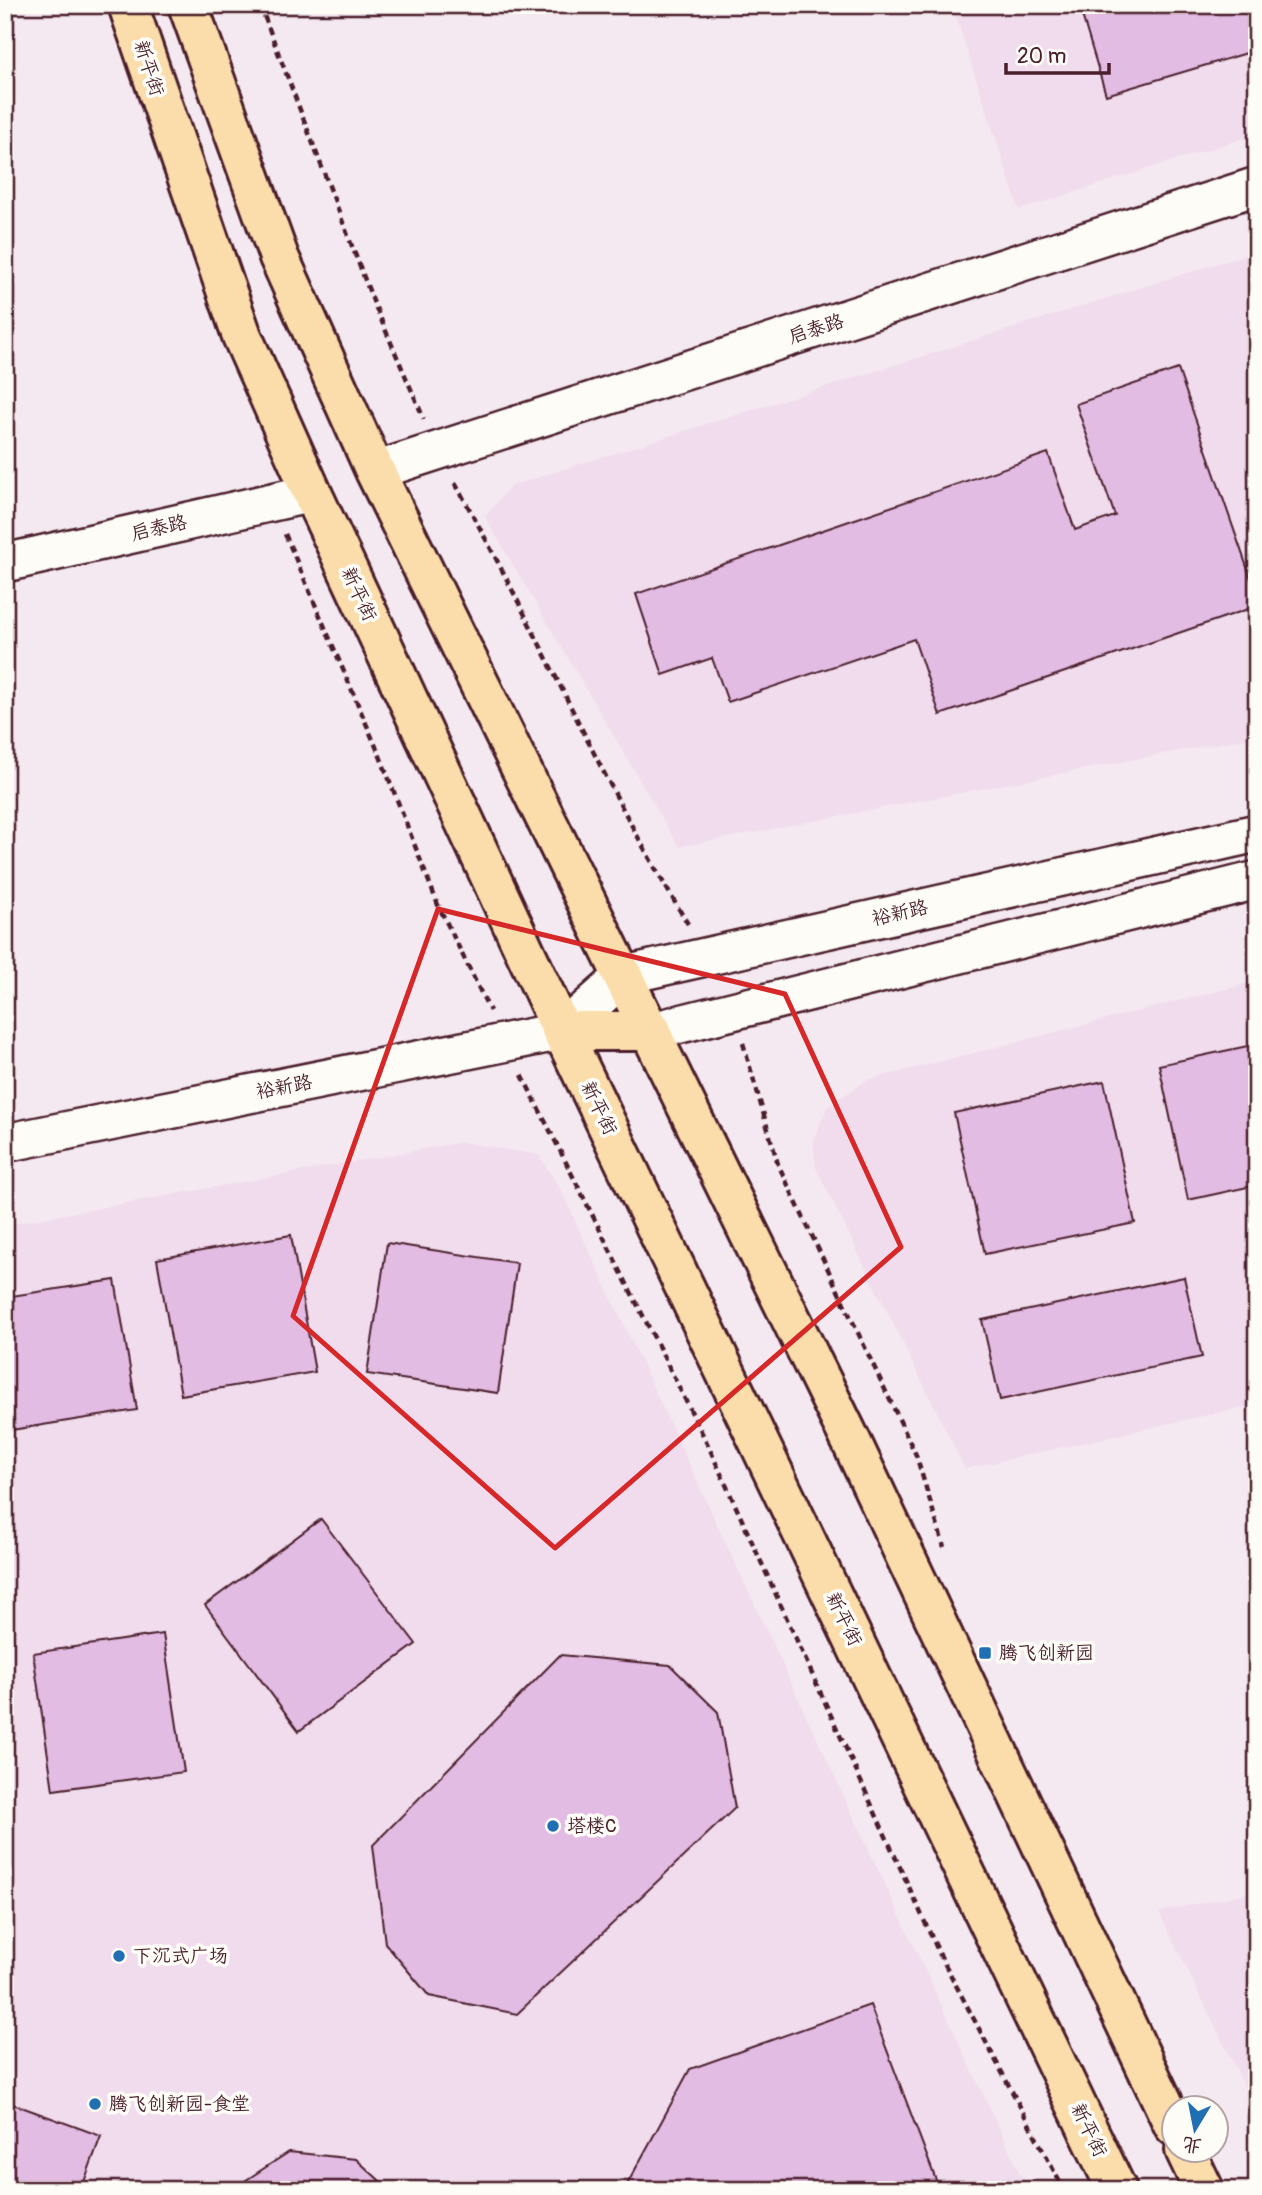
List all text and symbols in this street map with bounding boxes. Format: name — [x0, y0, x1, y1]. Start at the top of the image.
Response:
scale bar — [1006, 32, 1110, 76]
street label: 新平街 — [129, 37, 169, 99]
text: 20 m — [1017, 43, 1066, 70]
street label: 启泰路 — [785, 309, 847, 349]
street label: 启泰路 — [129, 510, 189, 546]
street label: 新平街 — [336, 563, 382, 625]
street label: 裕新路 — [870, 895, 930, 931]
street label: 裕新路 — [254, 1070, 314, 1104]
street label: 新平街 — [576, 1077, 622, 1139]
street label: 新平街 — [821, 1588, 867, 1650]
place label: 腾飞创新园 — [999, 1641, 1094, 1665]
marker: 腾飞创新园 — [977, 1645, 993, 1661]
place label: 塔楼C — [567, 1814, 617, 1838]
marker: 塔楼C — [545, 1818, 561, 1834]
place label: 下沉式广场 — [133, 1944, 228, 1968]
marker: 下沉式广场 — [111, 1948, 127, 1964]
place label: 腾飞创新园-食堂 — [109, 2092, 250, 2116]
north arrow — [1160, 2094, 1230, 2164]
marker: 腾飞创新园-食堂 — [87, 2096, 103, 2112]
street label: 新平街 — [1066, 2099, 1112, 2161]
text: 北 — [1181, 2131, 1204, 2158]

